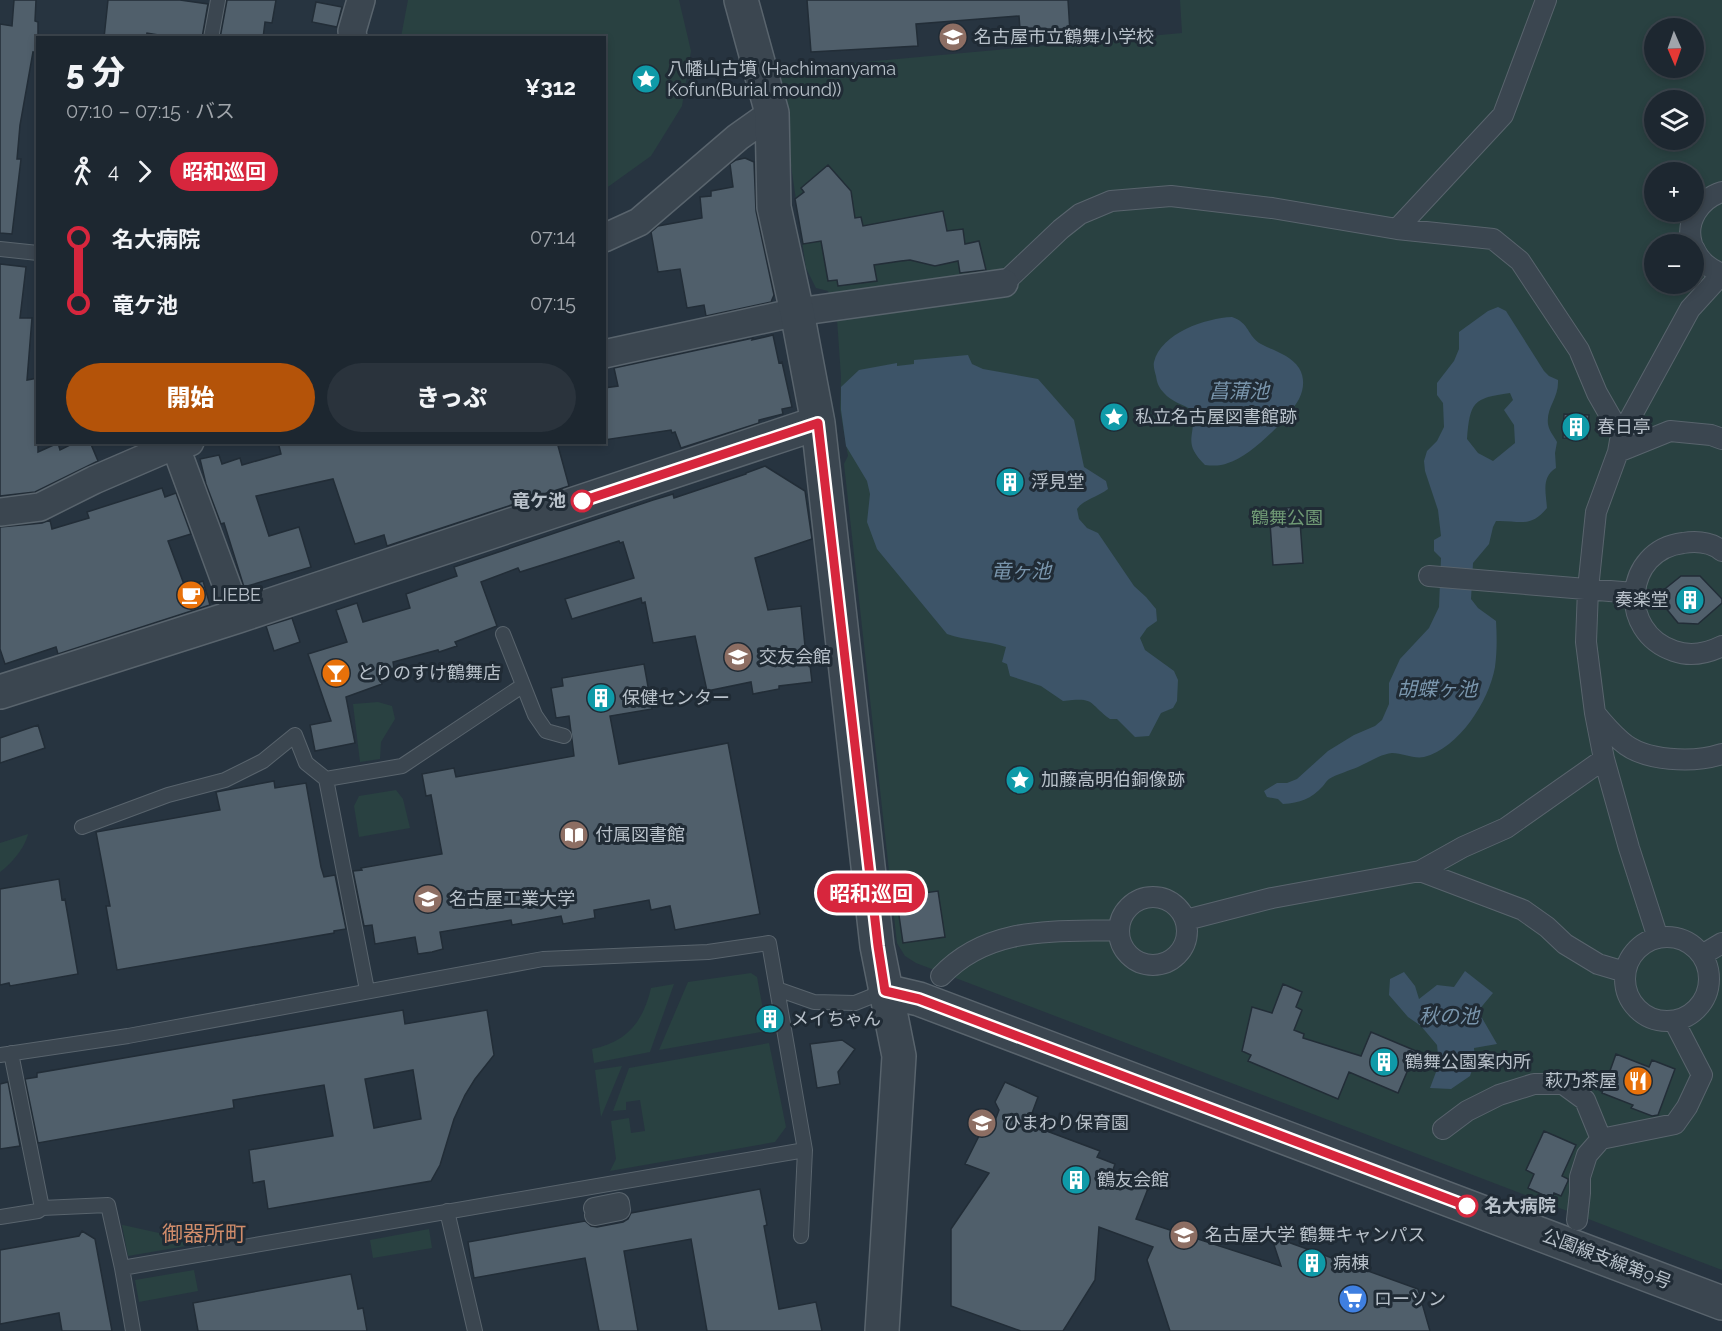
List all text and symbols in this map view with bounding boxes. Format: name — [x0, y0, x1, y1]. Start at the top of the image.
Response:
north arrow — [1644, 18, 1704, 78]
map controls — [1644, 18, 1704, 294]
school or university icon: 名古屋市立鶴舞小学校 — [937, 21, 969, 53]
place label: 名古屋市立鶴舞小学校 — [974, 26, 1154, 47]
text: 5 分 — [66, 53, 125, 92]
place label: 八幡山古墳 (Hachimanyama Kofun(Burial mound)) — [667, 58, 896, 100]
place icon: 八幡山古墳 (Hachimanyama Kofun(Burial mound)) — [630, 63, 662, 95]
text: ¥312 — [525, 74, 576, 100]
button: layers — [1644, 90, 1704, 150]
text: 07:10 – 07:15 · バス — [66, 99, 235, 123]
icon: walk — [66, 155, 99, 188]
icon: forward — [128, 155, 161, 188]
text: 4 — [108, 159, 119, 183]
text: 昭和巡回 — [182, 159, 266, 184]
button: + — [1644, 162, 1704, 222]
text: 07:14 — [530, 225, 576, 249]
text: 名大病院 — [112, 226, 200, 252]
button: − — [1644, 234, 1704, 294]
text: 07:15 — [530, 291, 576, 315]
text: 竜ケ池 — [112, 292, 178, 318]
button: 開始 — [66, 363, 315, 432]
button: きっぷ — [327, 363, 576, 432]
water label: 菖蒲池 — [1209, 379, 1271, 403]
place icon: 私立名古屋図書館跡 — [1098, 401, 1130, 433]
place label: 私立名古屋図書館跡 — [1135, 406, 1297, 427]
building icon: 春日亭 — [1560, 411, 1592, 443]
place label: 春日亭 — [1597, 416, 1651, 437]
building icon: 浮見堂 — [994, 466, 1026, 498]
place label: 浮見堂 — [1031, 471, 1085, 492]
place label: 竜ケ池 — [512, 490, 566, 511]
marker: 竜ケ池 — [571, 490, 593, 512]
park label: 鶴舞公園 — [1251, 507, 1323, 528]
water label: 竜ヶ池 — [991, 559, 1053, 583]
cafe icon: LIEBE — [175, 579, 207, 611]
place label: LIEBE — [212, 584, 261, 605]
building icon: 奏楽堂 — [1674, 584, 1706, 616]
place label: 奏楽堂 — [1615, 589, 1669, 610]
school or university icon: 交友会館 — [722, 641, 754, 673]
place label: 交友会館 — [759, 646, 831, 667]
bar icon: とりのすけ鶴舞店 — [320, 657, 352, 689]
place label: とりのすけ鶴舞店 — [357, 662, 501, 683]
water label: 胡蝶ヶ池 — [1397, 677, 1479, 701]
building icon: 保健センター — [585, 682, 617, 714]
place label: 保健センター — [622, 687, 730, 708]
place icon: 加藤高明伯銅像跡 — [1004, 764, 1036, 796]
place label: 加藤高明伯銅像跡 — [1041, 769, 1185, 790]
library icon: 付属図書館 — [558, 819, 590, 851]
place label: 付属図書館 — [595, 824, 685, 845]
line badge: 昭和巡回 — [829, 874, 913, 912]
text: 昭和巡回 — [829, 881, 913, 906]
school or university icon: 名古屋工業大学 — [412, 883, 444, 915]
place label: 名古屋工業大学 — [449, 888, 575, 909]
building icon: メイちゃん — [754, 1003, 786, 1035]
water label: 秋の池 — [1419, 1004, 1481, 1028]
place label: メイちゃん — [791, 1008, 881, 1029]
building icon: 鶴舞公園案内所 — [1368, 1046, 1400, 1078]
place label: 鶴舞公園案内所 — [1405, 1051, 1531, 1072]
restaurant icon: 萩乃茶屋 — [1622, 1065, 1654, 1097]
place label: 萩乃茶屋 — [1545, 1070, 1617, 1091]
school or university icon: ひまわり保育園 — [966, 1107, 998, 1139]
place label: ひまわり保育園 — [1003, 1112, 1129, 1133]
building icon: 鶴友会館 — [1060, 1164, 1092, 1196]
place label: 鶴友会館 — [1097, 1169, 1169, 1190]
marker: 名大病院 — [1456, 1195, 1478, 1217]
place label: 名大病院 — [1484, 1195, 1556, 1216]
school or university icon: 名古屋大学 鶴舞キャンパス — [1168, 1219, 1200, 1251]
district label: 御器所町 — [162, 1221, 246, 1246]
place label: 名古屋大学 鶴舞キャンパス — [1205, 1224, 1426, 1245]
street label: 公園線支線第9号 — [1540, 1224, 1675, 1293]
building icon: 病棟 — [1296, 1247, 1328, 1279]
place label: 病棟 — [1333, 1252, 1369, 1273]
supermarket icon: ローソン — [1337, 1283, 1369, 1315]
place label: ローソン — [1374, 1288, 1446, 1309]

